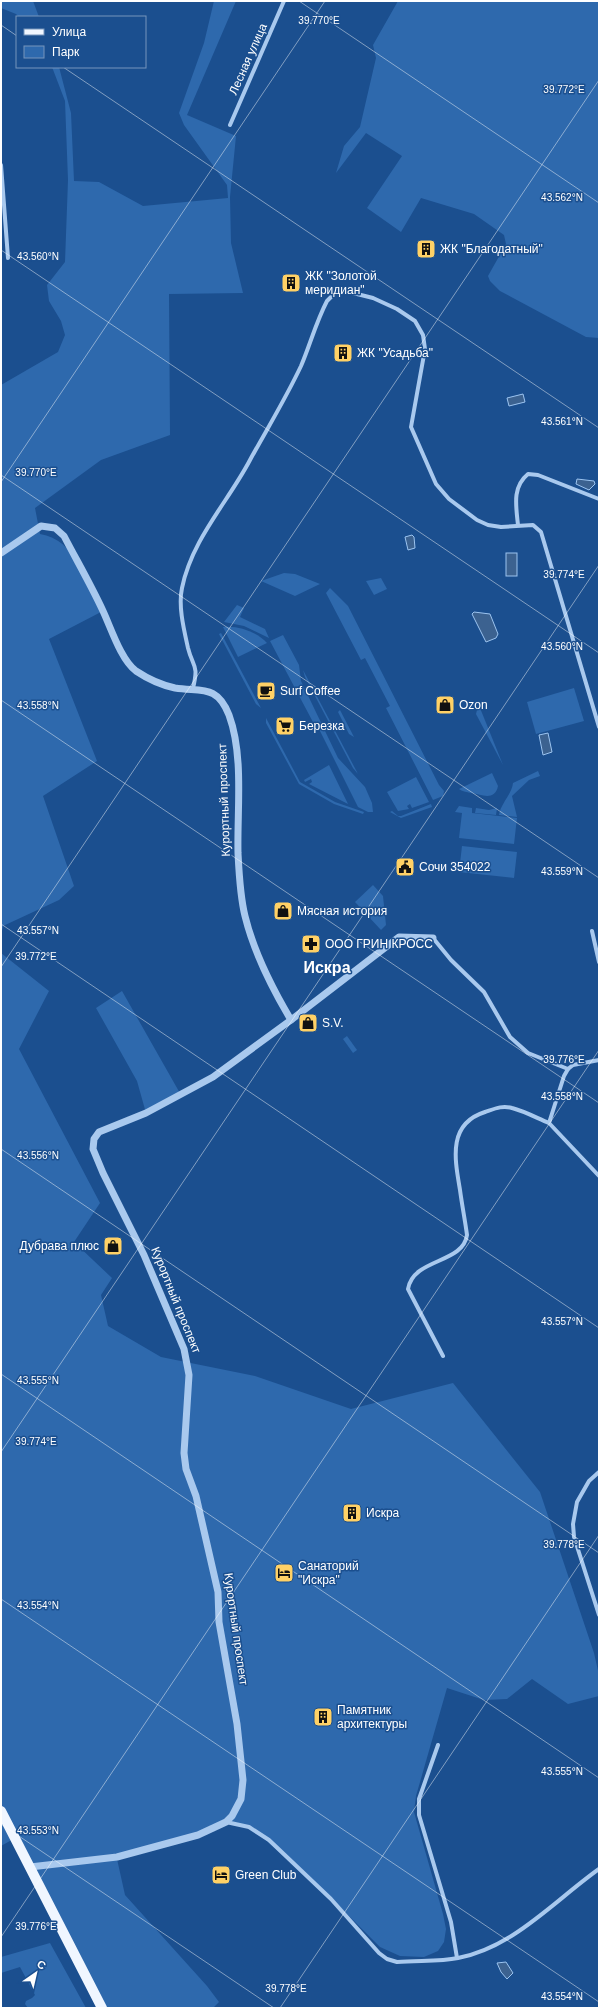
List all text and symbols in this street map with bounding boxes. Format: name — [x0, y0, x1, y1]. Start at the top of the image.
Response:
text: 39.770°E — [298, 15, 340, 26]
legend — [16, 16, 146, 68]
street label: Лесная улица — [226, 21, 270, 97]
text: Улица — [52, 25, 86, 39]
text: Парк — [52, 45, 80, 59]
text: 39.772°E — [543, 84, 585, 95]
text: 43.562°N — [541, 192, 583, 203]
building icon: ЖК "Благодатный" — [415, 238, 437, 260]
place label: ЖК "Благодатный" — [440, 242, 543, 256]
text: 43.560°N — [17, 251, 59, 262]
place label: ЖК "Золотой меридиан" — [305, 269, 377, 297]
building icon: ЖК "Золотой меридиан" — [280, 272, 302, 294]
building icon: ЖК "Усадьба" — [332, 342, 354, 364]
place label: ЖК "Усадьба" — [357, 346, 433, 360]
text: 43.561°N — [541, 416, 583, 427]
text: 39.770°E — [15, 467, 57, 478]
text: 39.774°E — [543, 569, 585, 580]
text: 43.560°N — [541, 641, 583, 652]
cafe icon: Surf Coffee — [255, 680, 277, 702]
place label: Surf Coffee — [280, 684, 341, 698]
shop icon: Ozon — [434, 694, 456, 716]
place label: Ozon — [459, 698, 488, 712]
text: 43.558°N — [17, 700, 59, 711]
supermarket icon: Березка — [274, 715, 296, 737]
place label: Березка — [299, 719, 345, 733]
street label: Курортный проспект — [215, 743, 233, 857]
public building icon: Сочи 354022 — [394, 856, 416, 878]
place label: Сочи 354022 — [419, 860, 491, 874]
text: 43.559°N — [541, 866, 583, 877]
shop icon: Мясная история — [272, 900, 294, 922]
place label: Мясная история — [297, 904, 387, 918]
text: 43.557°N — [17, 925, 59, 936]
pharmacy icon: ООО ГРИН КРОСС — [300, 933, 322, 955]
place label: ООО ГРИН КРОСС — [325, 937, 433, 951]
text: 39.772°E — [15, 951, 57, 962]
district label: Искра — [303, 959, 351, 976]
shop icon: S.V. — [297, 1012, 319, 1034]
place label: S.V. — [322, 1016, 344, 1030]
text: 39.776°E — [543, 1054, 585, 1065]
text: 43.558°N — [541, 1091, 583, 1102]
text: 43.556°N — [17, 1150, 59, 1161]
shop icon: Дубрава плюс — [102, 1235, 124, 1257]
place label: Дубрава плюс — [20, 1239, 99, 1253]
street label: Курортный проспект — [148, 1245, 204, 1356]
text: 43.557°N — [541, 1316, 583, 1327]
text: 43.555°N — [17, 1375, 59, 1386]
text: 39.774°E — [15, 1436, 57, 1447]
building icon: Искра — [341, 1502, 363, 1524]
place label: Искра — [366, 1506, 400, 1520]
text: 39.778°E — [543, 1539, 585, 1550]
place label: Санаторий "Искра" — [298, 1559, 359, 1587]
hotel icon: Санаторий "Искра" — [273, 1562, 295, 1584]
street label: Курортный проспект — [221, 1572, 251, 1687]
text: 43.554°N — [17, 1600, 59, 1611]
place label: Памятник архитектуры — [337, 1703, 407, 1731]
building icon: Памятник архитектуры — [312, 1706, 334, 1728]
text: 43.555°N — [541, 1766, 583, 1777]
text: 43.553°N — [17, 1825, 59, 1836]
hotel icon: Green Club — [210, 1864, 232, 1886]
place label: Green Club — [235, 1868, 297, 1882]
text: 39.776°E — [15, 1921, 57, 1932]
north arrow — [16, 1953, 56, 1993]
text: С — [35, 1958, 48, 1972]
text: 39.778°E — [265, 1983, 307, 1994]
text: 43.554°N — [541, 1991, 583, 2002]

